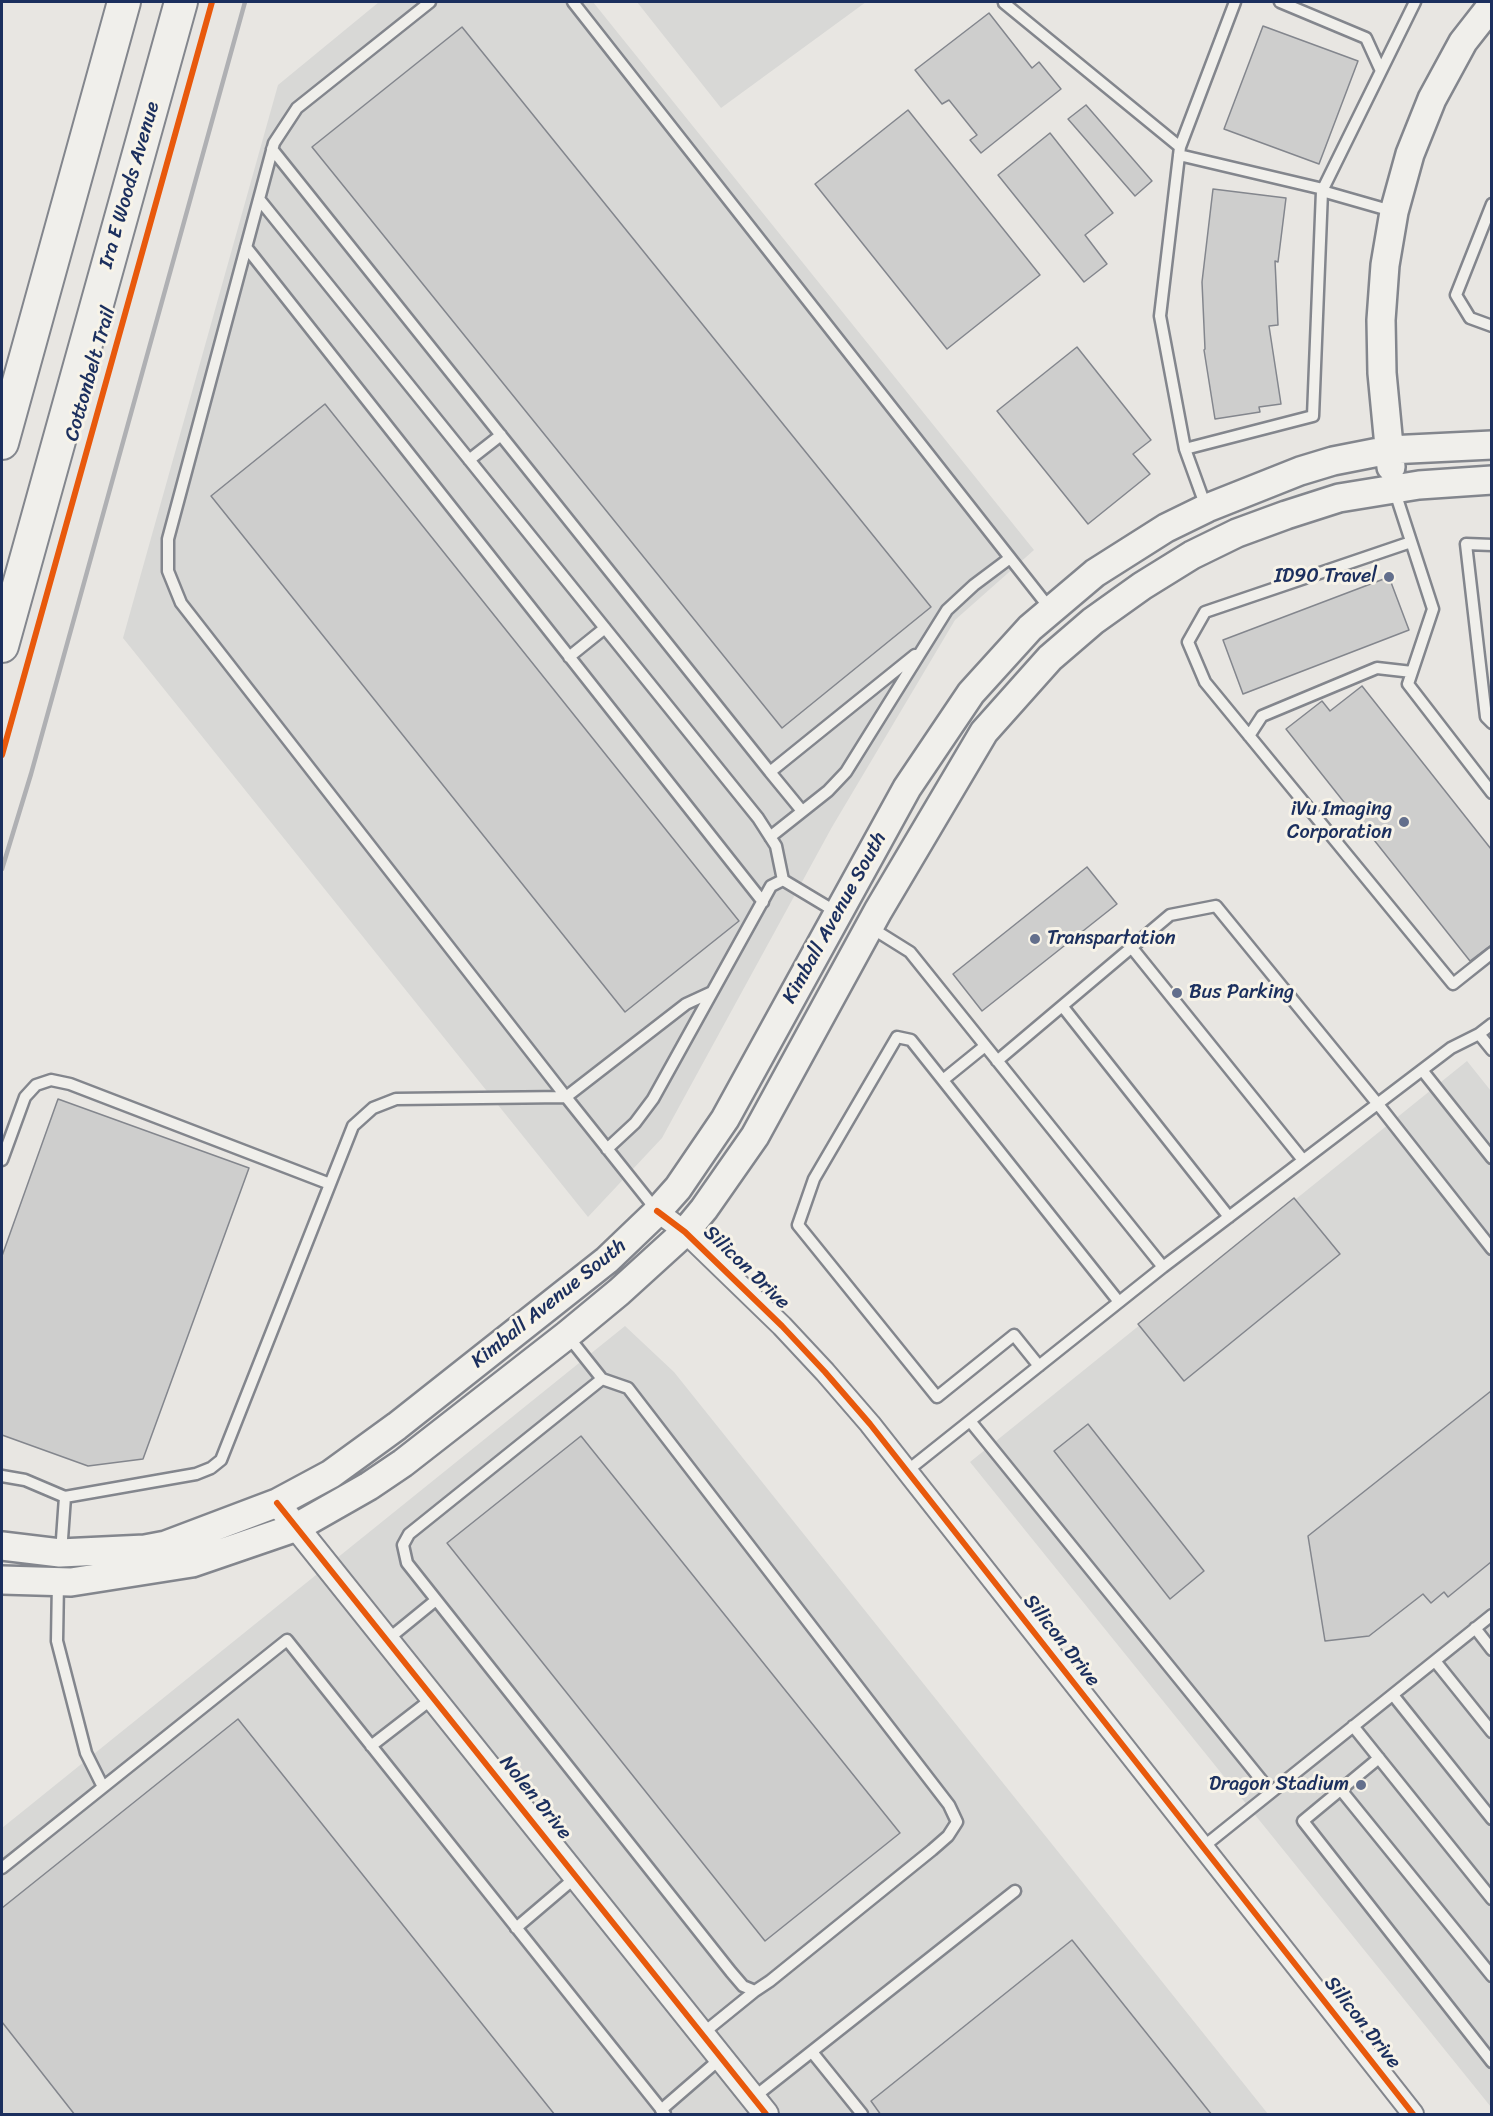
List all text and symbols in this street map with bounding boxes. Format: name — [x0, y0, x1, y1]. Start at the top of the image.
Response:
street label: Ira E Woods Avenue — [95, 99, 165, 271]
street label: Cottonbelt Trail — [60, 304, 122, 444]
place label: ID90 Travel — [1274, 565, 1377, 589]
marker: ID90 Travel — [1382, 570, 1396, 584]
place label: iVu Imaging Corporation — [1287, 798, 1392, 845]
marker: iVu Imaging Corporation — [1397, 815, 1411, 829]
street label: Kimball Avenue South — [778, 828, 892, 1008]
place label: Transpartation — [1047, 927, 1176, 951]
marker: Transpartation — [1028, 932, 1042, 946]
place label: Bus Parking — [1189, 981, 1294, 1005]
marker: Bus Parking — [1170, 986, 1184, 1000]
street label: Silicon Drive — [698, 1221, 794, 1315]
street label: Kimball Avenue South — [467, 1234, 631, 1374]
street label: Silicon Drive — [1018, 1590, 1104, 1692]
street label: Nolen Drive — [494, 1751, 576, 1845]
place label: Dragon Stadium — [1209, 1773, 1349, 1797]
marker: Dragon Stadium — [1354, 1778, 1368, 1792]
street label: Silicon Drive — [1319, 1972, 1405, 2074]

